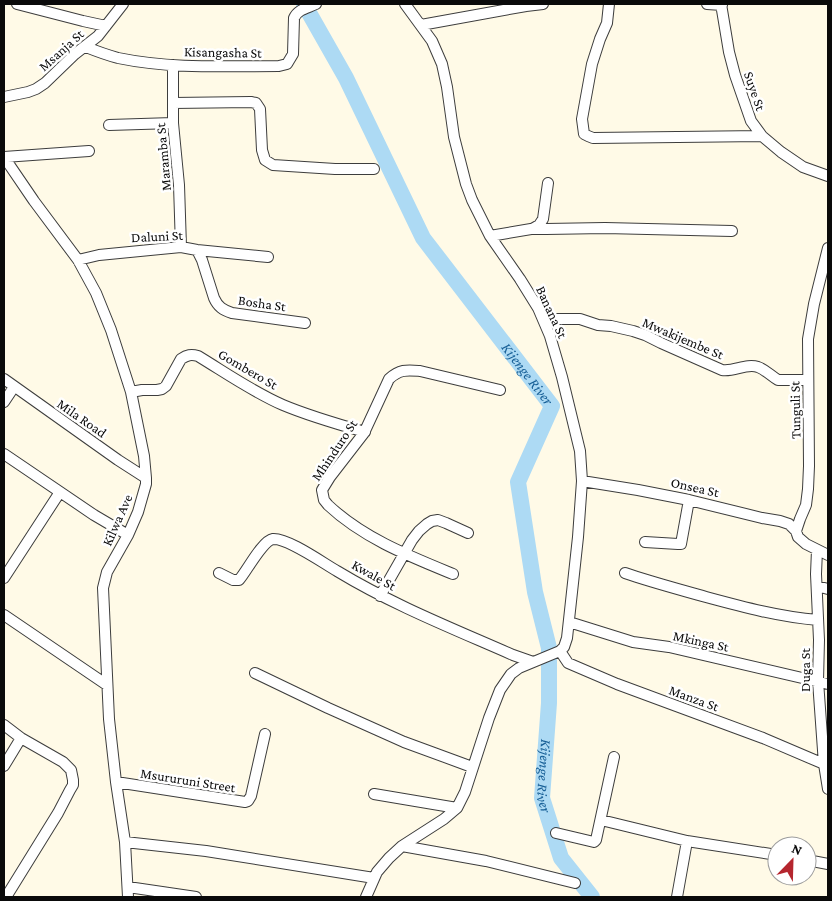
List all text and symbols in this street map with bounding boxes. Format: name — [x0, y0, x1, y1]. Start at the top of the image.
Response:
street label: Msanja St — [35, 25, 88, 75]
street label: Kisangasha St — [184, 43, 262, 61]
street label: Suye St — [741, 69, 769, 113]
street label: Maramba St — [152, 122, 174, 192]
street label: Daluni St — [131, 227, 184, 245]
street label: Banana St — [533, 283, 571, 341]
street label: Bosha St — [237, 292, 287, 314]
street label: Mwakijembe St — [640, 314, 726, 363]
water label: Kijenge River — [498, 340, 557, 409]
street label: Gombero St — [215, 346, 281, 393]
street label: Tunguli St — [786, 381, 804, 439]
street label: Mila Road — [54, 395, 110, 441]
street label: Mhinduro St — [308, 416, 361, 484]
street label: Onsea St — [669, 474, 721, 500]
street label: Kilwa Ave — [99, 492, 135, 548]
street label: Kwale St — [349, 556, 399, 594]
street label: Mkinga St — [672, 627, 731, 655]
street label: Duga St — [797, 648, 813, 692]
street label: Manza St — [667, 682, 721, 715]
water label: Kijenge River — [534, 739, 554, 815]
street label: Msururuni Street — [139, 765, 237, 795]
north arrow — [767, 836, 817, 886]
text: N — [790, 840, 805, 858]

